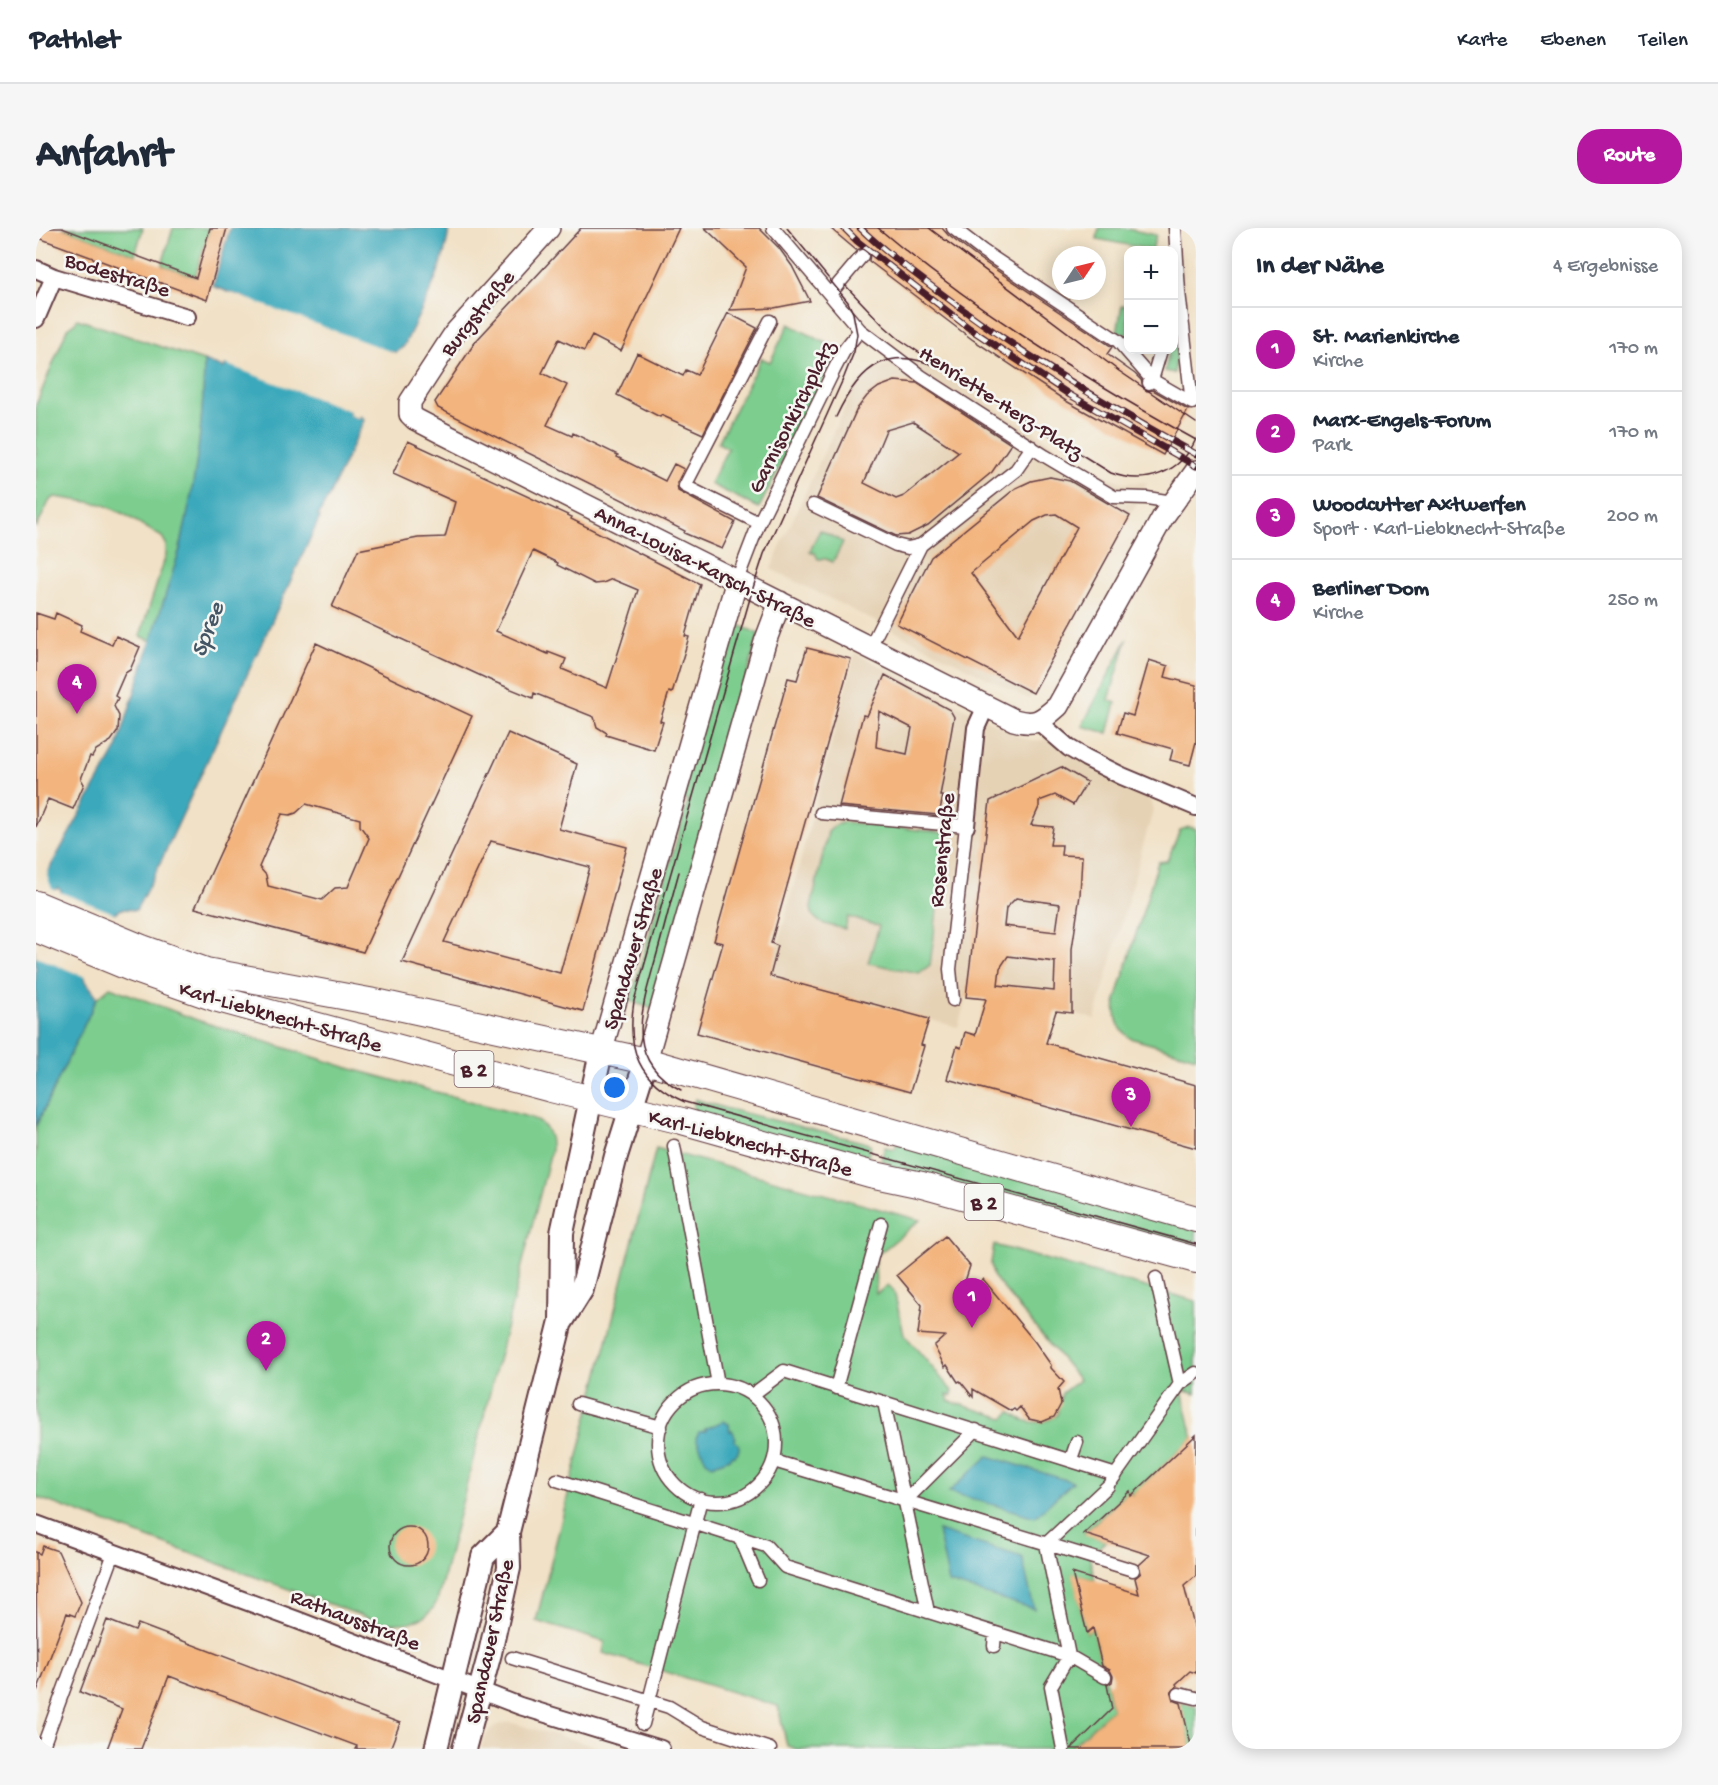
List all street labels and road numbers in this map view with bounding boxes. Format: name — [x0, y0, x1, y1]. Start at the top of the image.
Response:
street label: Bodestraße — [60, 248, 173, 305]
street label: Burgstraße — [436, 266, 522, 364]
street label: Garnisonkirchplatz — [744, 336, 844, 498]
street label: Henriette-Herz-Platz — [913, 342, 1088, 468]
street label: Anna-Louisa-Karsch-Straße — [589, 501, 820, 636]
street label: Rosenstraße — [925, 791, 963, 909]
street label: Spandauer Straße — [599, 864, 671, 1033]
street label: Karl-Liebknecht-Straße — [175, 977, 385, 1061]
road number: B 2 — [454, 1051, 494, 1087]
street label: Karl-Liebknecht-Straße — [645, 1105, 856, 1185]
road number: B 2 — [964, 1184, 1004, 1220]
street label: Spandauer Straße — [462, 1557, 522, 1726]
street label: Rathausstraße — [286, 1585, 424, 1659]

